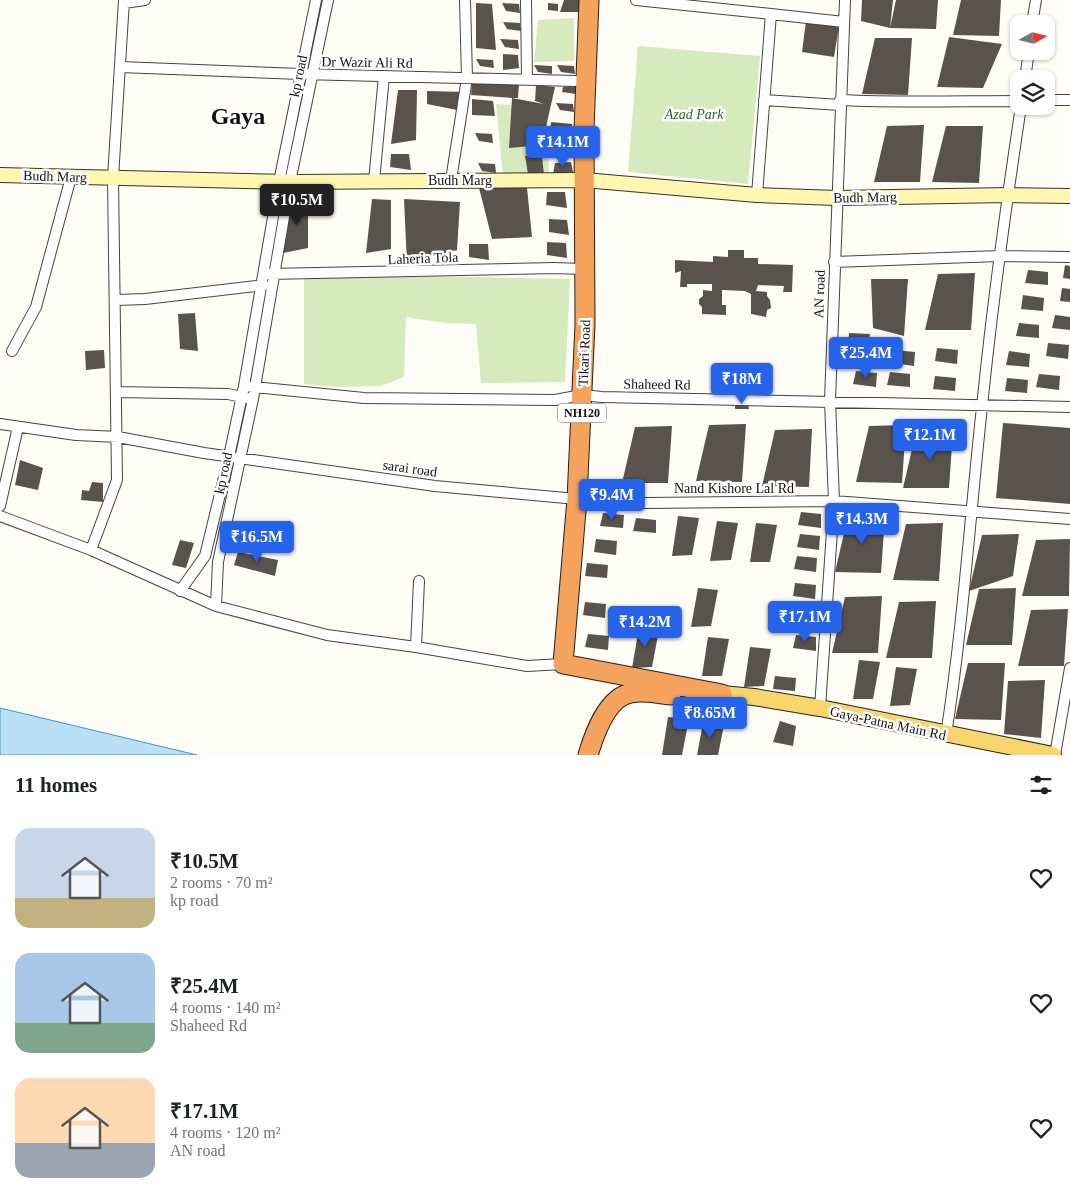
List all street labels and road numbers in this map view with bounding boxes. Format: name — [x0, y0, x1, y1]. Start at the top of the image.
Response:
street label: kp road — [287, 54, 310, 98]
street label: Dr Wazir Ali Rd — [321, 54, 413, 71]
street label: Budh Marg — [23, 168, 87, 185]
street label: Budh Marg — [428, 173, 492, 188]
street label: Budh Marg — [833, 189, 897, 206]
street label: Laheria Tola — [387, 250, 459, 267]
street label: AN road — [811, 269, 828, 319]
street label: Tikari Road — [576, 319, 593, 387]
street label: Shaheed Rd — [623, 376, 691, 393]
road number: NH120 — [558, 403, 606, 422]
street label: kp road — [212, 451, 235, 495]
street label: sarai road — [382, 457, 438, 480]
street label: Nand Kishore Lal Rd — [674, 481, 794, 496]
street label: Gaya-Patna Main Rd — [829, 704, 947, 743]

